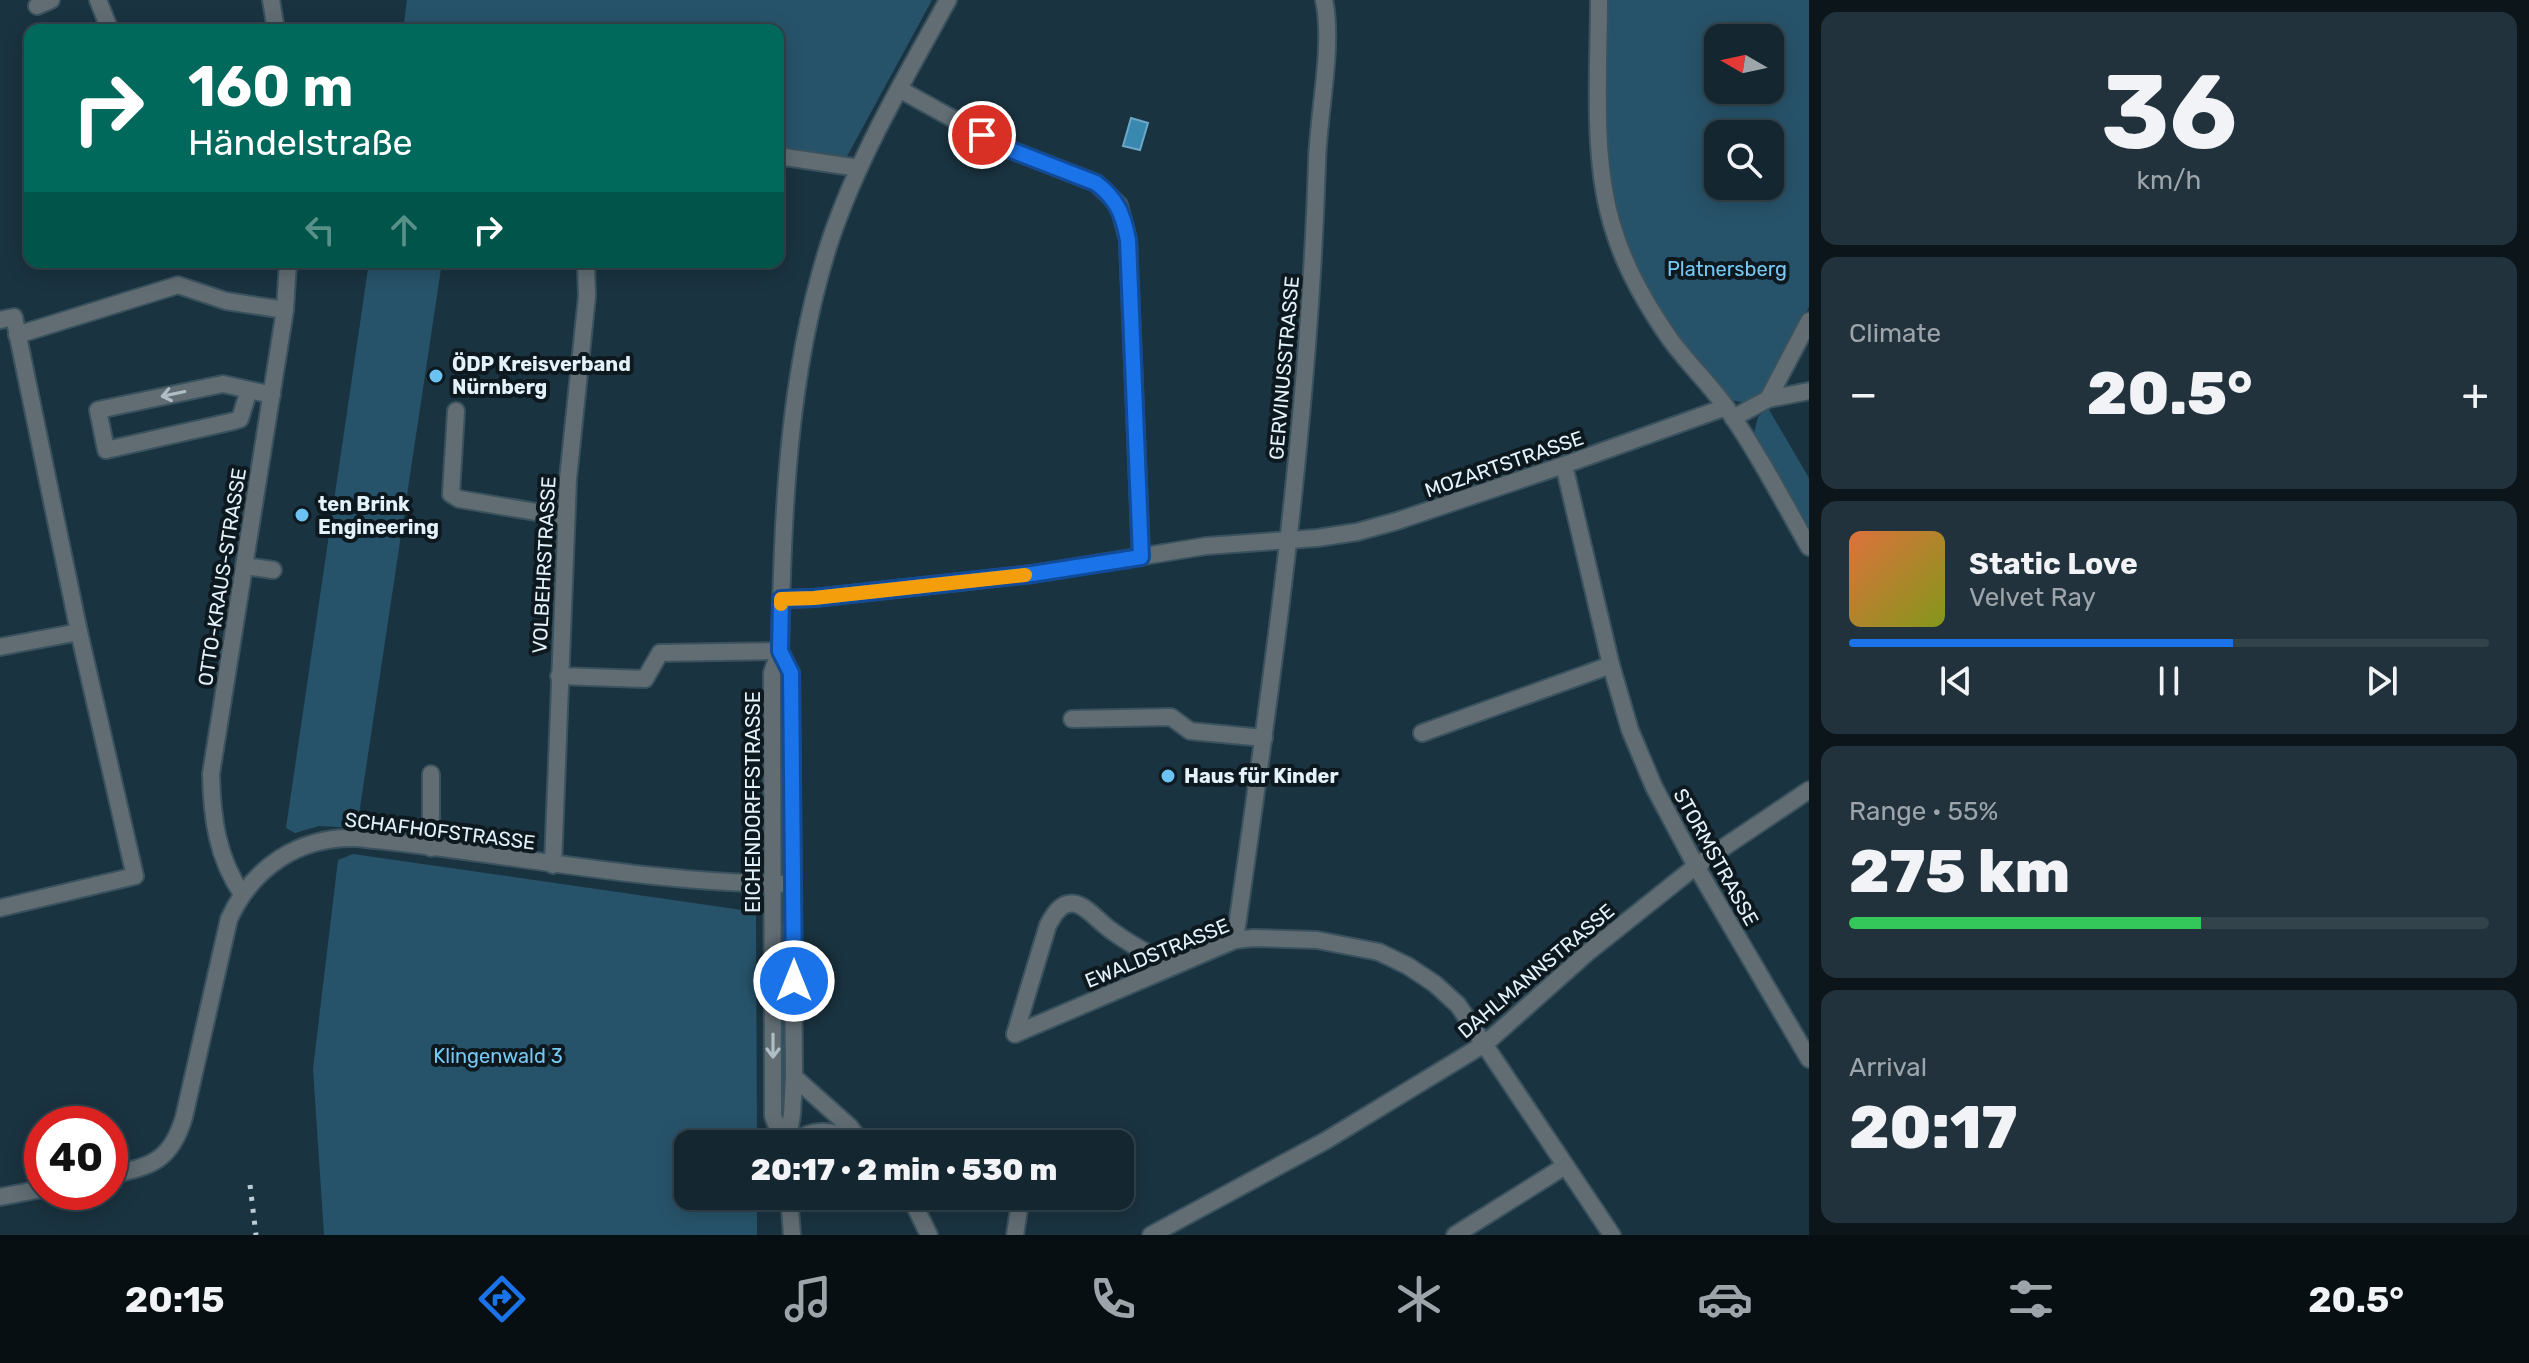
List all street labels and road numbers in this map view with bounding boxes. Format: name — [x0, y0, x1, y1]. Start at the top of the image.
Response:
street label: GERVINUSSTRASSE — [1264, 275, 1304, 461]
street label: MOZARTSTRASSE — [1421, 426, 1587, 502]
street label: OTTO-KRAUS-STRASSE — [193, 466, 251, 688]
street label: VOLBEHRSTRASSE — [527, 476, 561, 654]
street label: EICHENDORFFSTRASSE — [741, 691, 765, 913]
street label: STORMSTRASSE — [1668, 784, 1764, 930]
street label: SCHAFHOFSTRASSE — [343, 807, 537, 855]
street label: DAHLMANNSTRASSE — [1453, 899, 1619, 1043]
street label: EWALDSTRASSE — [1081, 913, 1233, 993]

